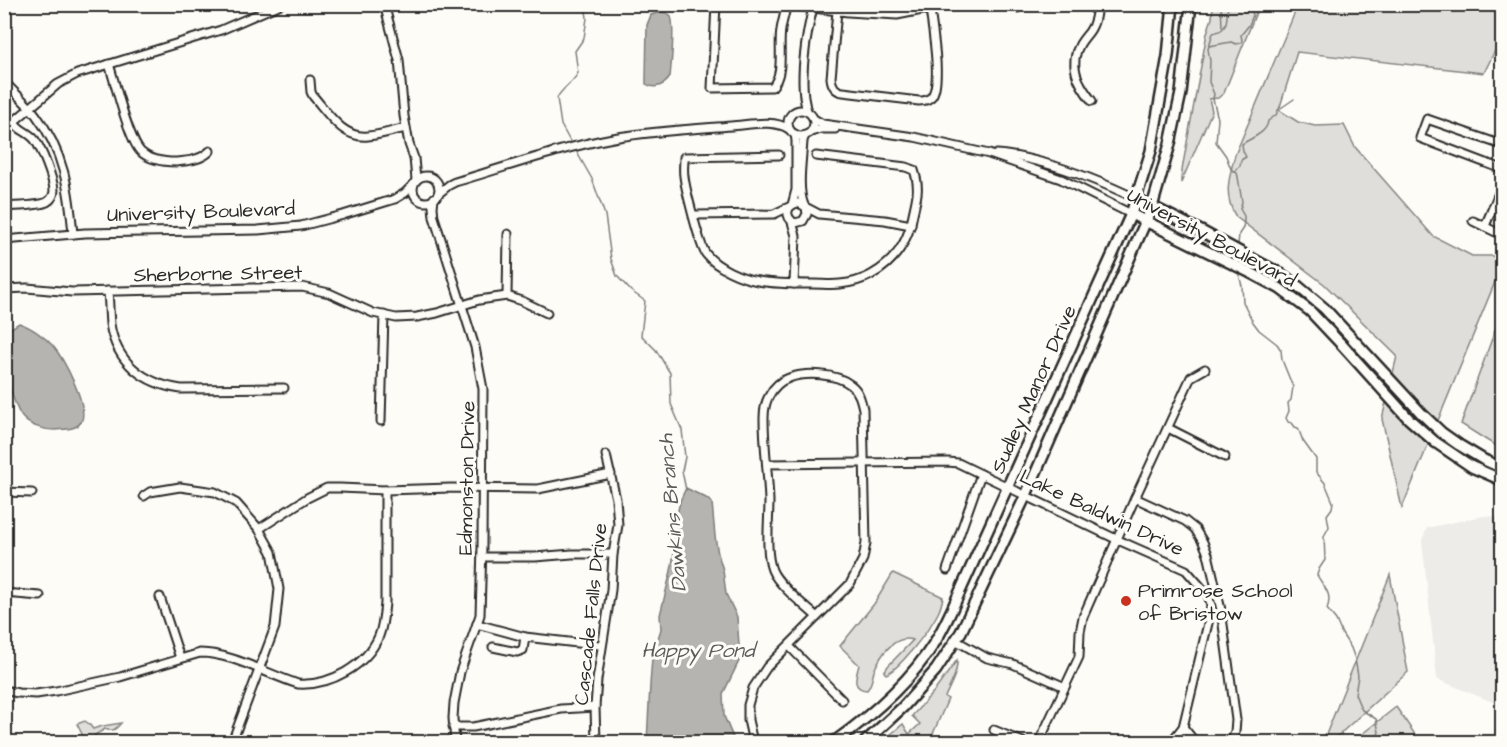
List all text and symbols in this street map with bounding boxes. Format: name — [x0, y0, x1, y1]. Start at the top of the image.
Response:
street label: University Boulevard — [1121, 181, 1301, 295]
street label: University Boulevard — [107, 195, 296, 230]
street label: Sherborne Street — [133, 259, 303, 289]
street label: Sudley Manor Drive — [984, 301, 1085, 478]
street label: Edmonston Drive — [452, 400, 482, 556]
water label: Dawkins Branch — [651, 431, 694, 593]
street label: Lake Baldwin Drive — [1015, 463, 1188, 563]
street label: Cascade Falls Drive — [568, 522, 614, 707]
place label: Primrose School of Bristow — [1138, 577, 1293, 628]
marker: Primrose School of Bristow — [1119, 594, 1133, 608]
water label: Happy Pond — [641, 636, 759, 666]

